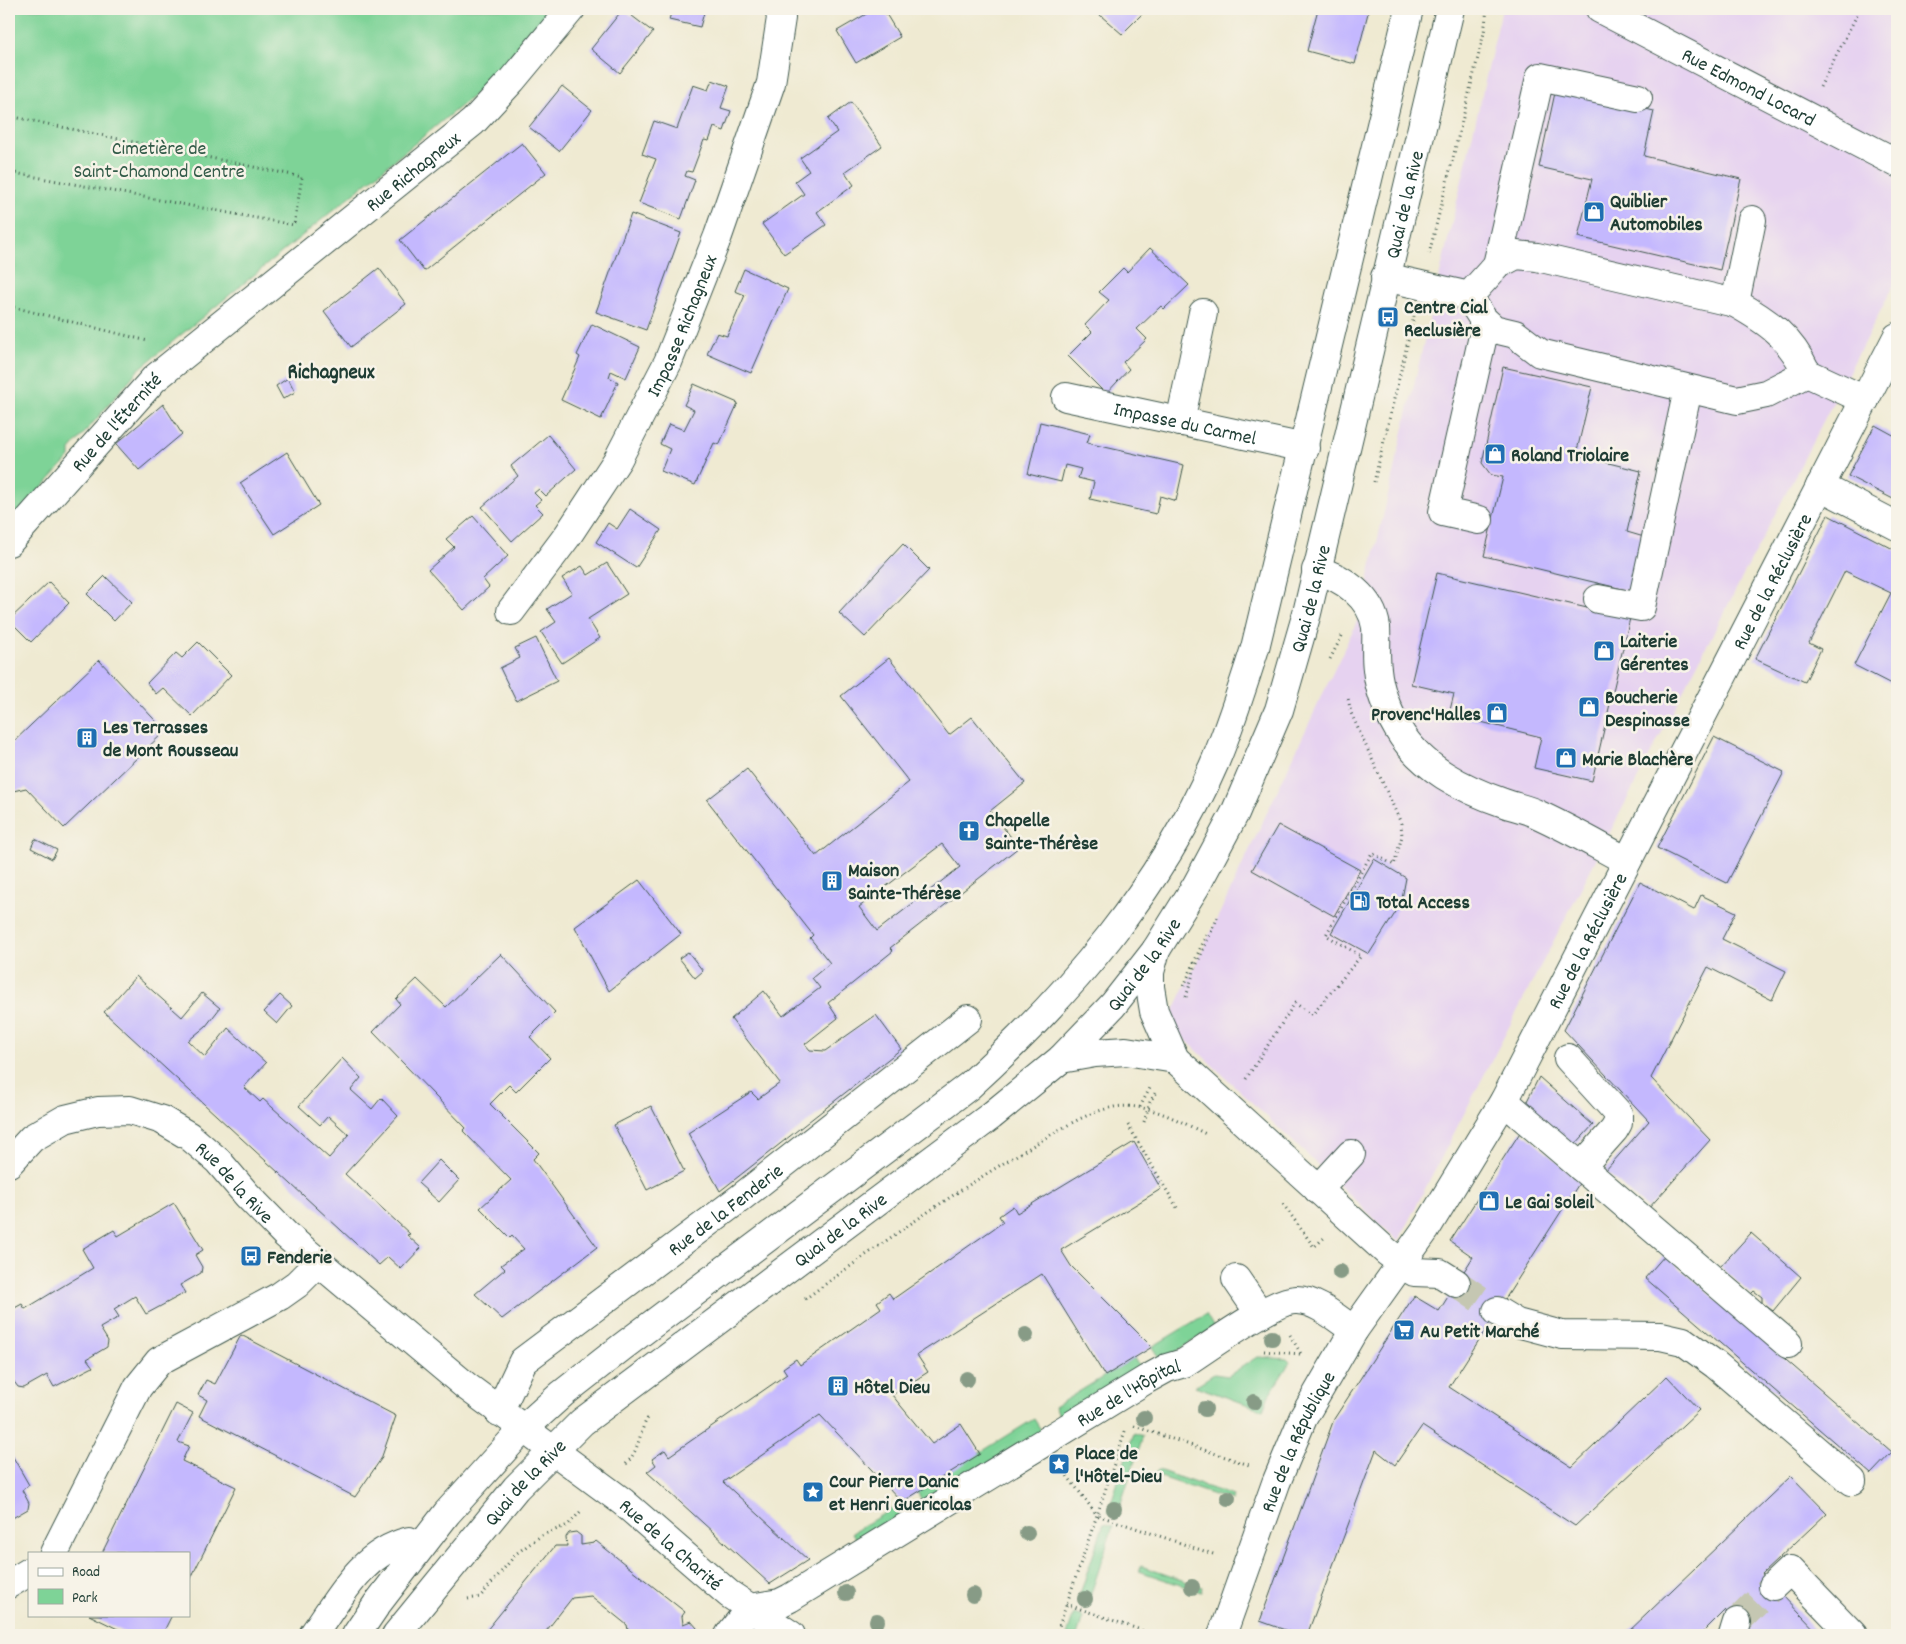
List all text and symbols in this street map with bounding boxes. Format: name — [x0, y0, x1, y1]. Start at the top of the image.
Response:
street label: Rue Edmond Locard — [1676, 43, 1820, 135]
street label: Rue Richagneux — [361, 126, 468, 220]
park label: Cimetière de Saint-Chamond Centre — [73, 136, 245, 187]
street label: Quai de la Rive — [1380, 148, 1433, 262]
place label: Quiblier Automobiles — [1610, 189, 1703, 240]
shop icon: Quiblier Automobiles — [1582, 200, 1606, 224]
street label: Impasse Richagneux — [641, 251, 726, 403]
place label: Centre Cial Reclusière — [1404, 295, 1488, 346]
bus stop icon: Centre Cial Reclusière — [1376, 305, 1400, 329]
district label: Richagneux — [288, 359, 375, 389]
street label: Rue de l'Éternité — [66, 367, 169, 480]
street label: Impasse du Carmel — [1111, 397, 1259, 454]
shop icon: Roland Triolaire — [1483, 442, 1507, 466]
place label: Roland Triolaire — [1511, 443, 1629, 471]
street label: Rue de la Réclusière — [1727, 509, 1821, 656]
street label: Quai de la Rive — [1285, 542, 1340, 656]
place label: Laiterie Gérentes — [1620, 629, 1689, 680]
shop icon: Laiterie Gérentes — [1592, 639, 1616, 663]
place label: Boucherie Despinasse — [1605, 685, 1690, 736]
shop icon: Boucherie Despinasse — [1577, 695, 1601, 719]
shop icon: Provenc'Halles — [1485, 701, 1509, 725]
place label: Provenc'Halles — [1371, 702, 1481, 730]
place label: Les Terrasses de Mont Rousseau — [103, 715, 238, 766]
building icon: Les Terrasses de Mont Rousseau — [75, 726, 99, 750]
shop icon: Marie Blachère — [1554, 746, 1578, 770]
place label: Marie Blachère — [1582, 747, 1693, 775]
place label: Chapelle Sainte-Thérèse — [985, 808, 1098, 859]
church icon: Chapelle Sainte-Thérèse — [957, 819, 981, 843]
place label: Maison Sainte-Thérèse — [848, 858, 961, 909]
street label: Rue de la Réclusière — [1543, 868, 1636, 1015]
building icon: Maison Sainte-Thérèse — [820, 869, 844, 893]
fuel station icon: Total Access — [1348, 889, 1372, 913]
place label: Total Access — [1376, 890, 1470, 918]
street label: Quai de la Rive — [1102, 913, 1190, 1019]
street label: Rue de la Rive — [188, 1136, 279, 1231]
street label: Rue de la Fenderie — [663, 1158, 790, 1265]
street label: Quai de la Rive — [789, 1187, 894, 1276]
shop icon: Le Gai Soleil — [1477, 1189, 1501, 1213]
place label: Le Gai Soleil — [1505, 1190, 1594, 1218]
bus stop icon: Fenderie — [239, 1244, 263, 1268]
place label: Fenderie — [267, 1245, 332, 1273]
supermarket icon: Au Petit Marché — [1392, 1318, 1416, 1342]
place label: Au Petit Marché — [1420, 1319, 1540, 1347]
street label: Rue de l'Hôpital — [1072, 1354, 1185, 1436]
street label: Rue de la République — [1256, 1367, 1344, 1517]
building icon: Hôtel Dieu — [826, 1374, 850, 1398]
place label: Hôtel Dieu — [854, 1375, 930, 1403]
street label: Quai de la Rive — [479, 1434, 574, 1533]
place label: Place de l'Hôtel-Dieu — [1075, 1441, 1162, 1492]
place icon: Place de l'Hôtel-Dieu — [1047, 1452, 1071, 1476]
place label: Cour Pierre Danic et Henri Guericolas — [829, 1469, 972, 1520]
place icon: Cour Pierre Danic et Henri Guericolas — [801, 1480, 825, 1504]
street label: Rue de la Charité — [612, 1493, 727, 1599]
legend — [28, 1552, 190, 1616]
text: Road — [72, 1562, 100, 1584]
text: Park — [72, 1588, 98, 1610]

